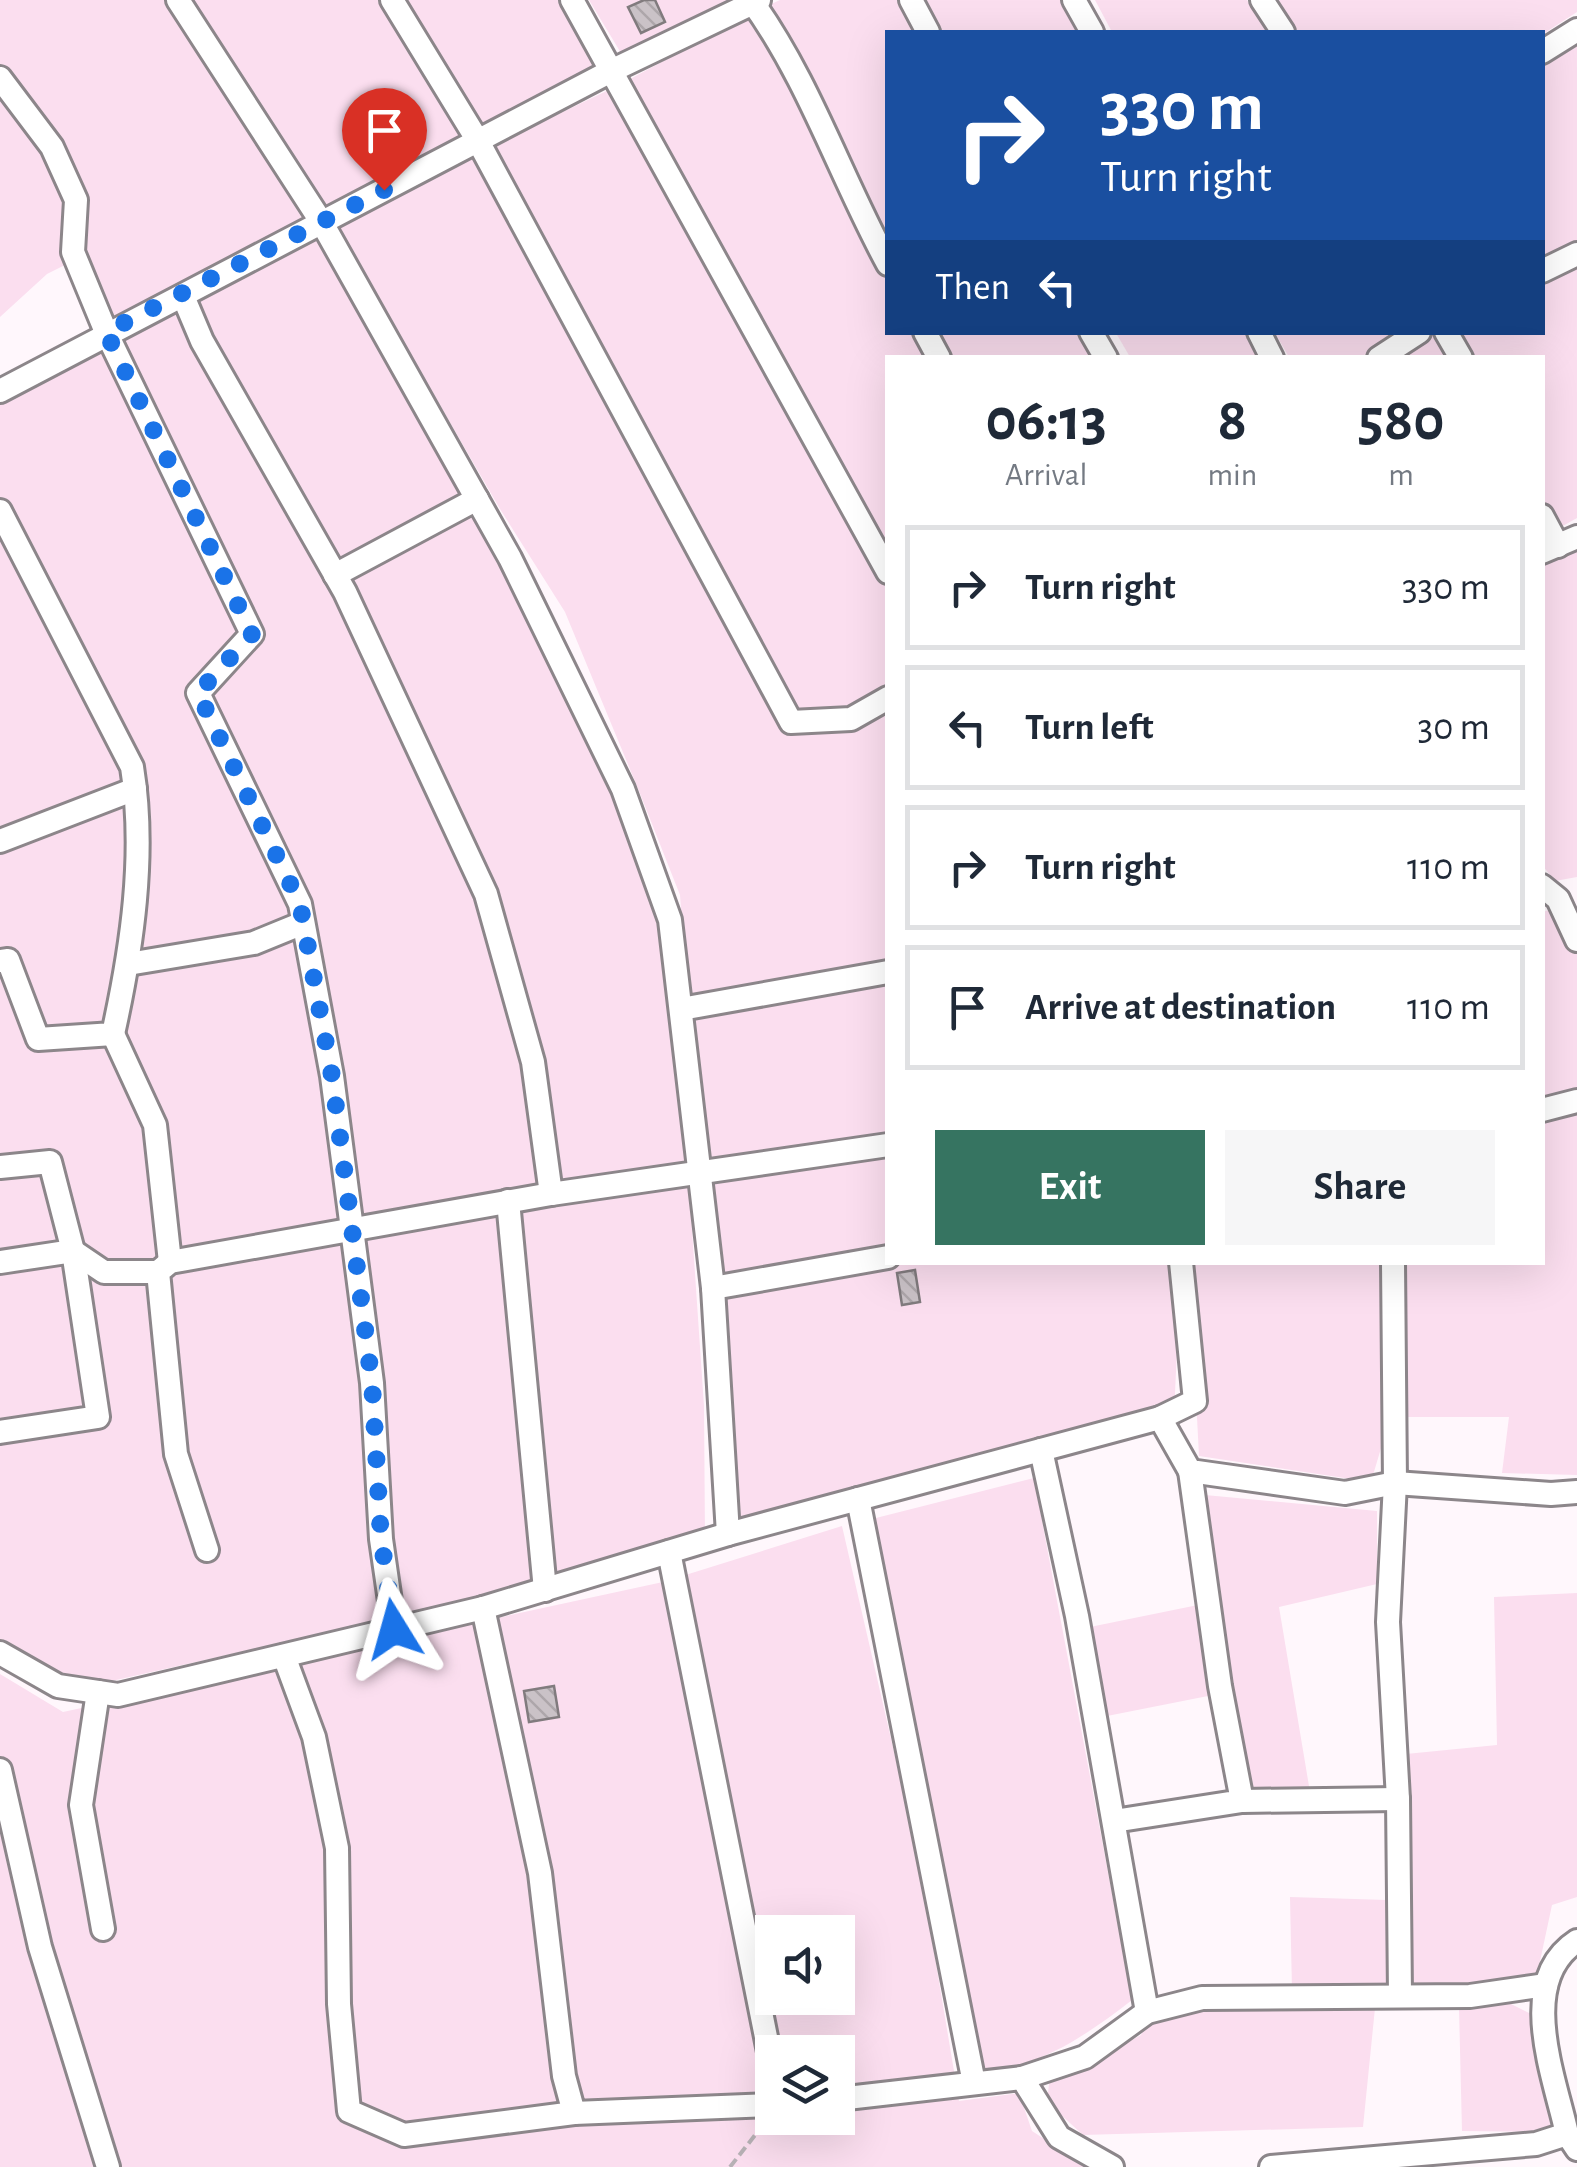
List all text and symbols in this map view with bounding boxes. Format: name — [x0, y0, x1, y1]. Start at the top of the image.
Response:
icon: right — [935, 70, 1065, 200]
text: 330 m — [1100, 73, 1264, 143]
pin — [342, 88, 427, 191]
icon: arrive — [357, 103, 412, 158]
text: Turn right — [1100, 155, 1272, 200]
icon: left — [1030, 260, 1085, 315]
text: Then — [935, 269, 1010, 307]
text: 06:13 — [985, 391, 1107, 451]
text: 8 — [1218, 391, 1247, 451]
text: 580 — [1358, 391, 1444, 451]
text: Arrival — [1005, 459, 1087, 491]
text: min — [1207, 459, 1257, 491]
text: m — [1388, 459, 1414, 491]
icon: right — [940, 560, 995, 615]
text: Turn right — [1025, 569, 1175, 607]
text: 330 m — [1402, 569, 1490, 607]
icon: left — [940, 700, 995, 755]
text: Turn left — [1025, 709, 1153, 747]
text: 30 m — [1418, 709, 1490, 747]
icon: right — [940, 840, 995, 895]
text: Turn right — [1025, 849, 1175, 887]
text: 110 m — [1407, 849, 1490, 887]
icon: arrive — [940, 980, 995, 1035]
text: Arrive at destination — [1025, 989, 1336, 1027]
text: 110 m — [1407, 989, 1490, 1027]
button: Exit — [935, 1130, 1205, 1245]
button: Share — [1225, 1130, 1495, 1245]
position arrow — [342, 1577, 446, 1681]
map controls — [755, 1915, 855, 2135]
button: sound — [755, 1915, 855, 2015]
button: layers — [755, 2035, 855, 2135]

